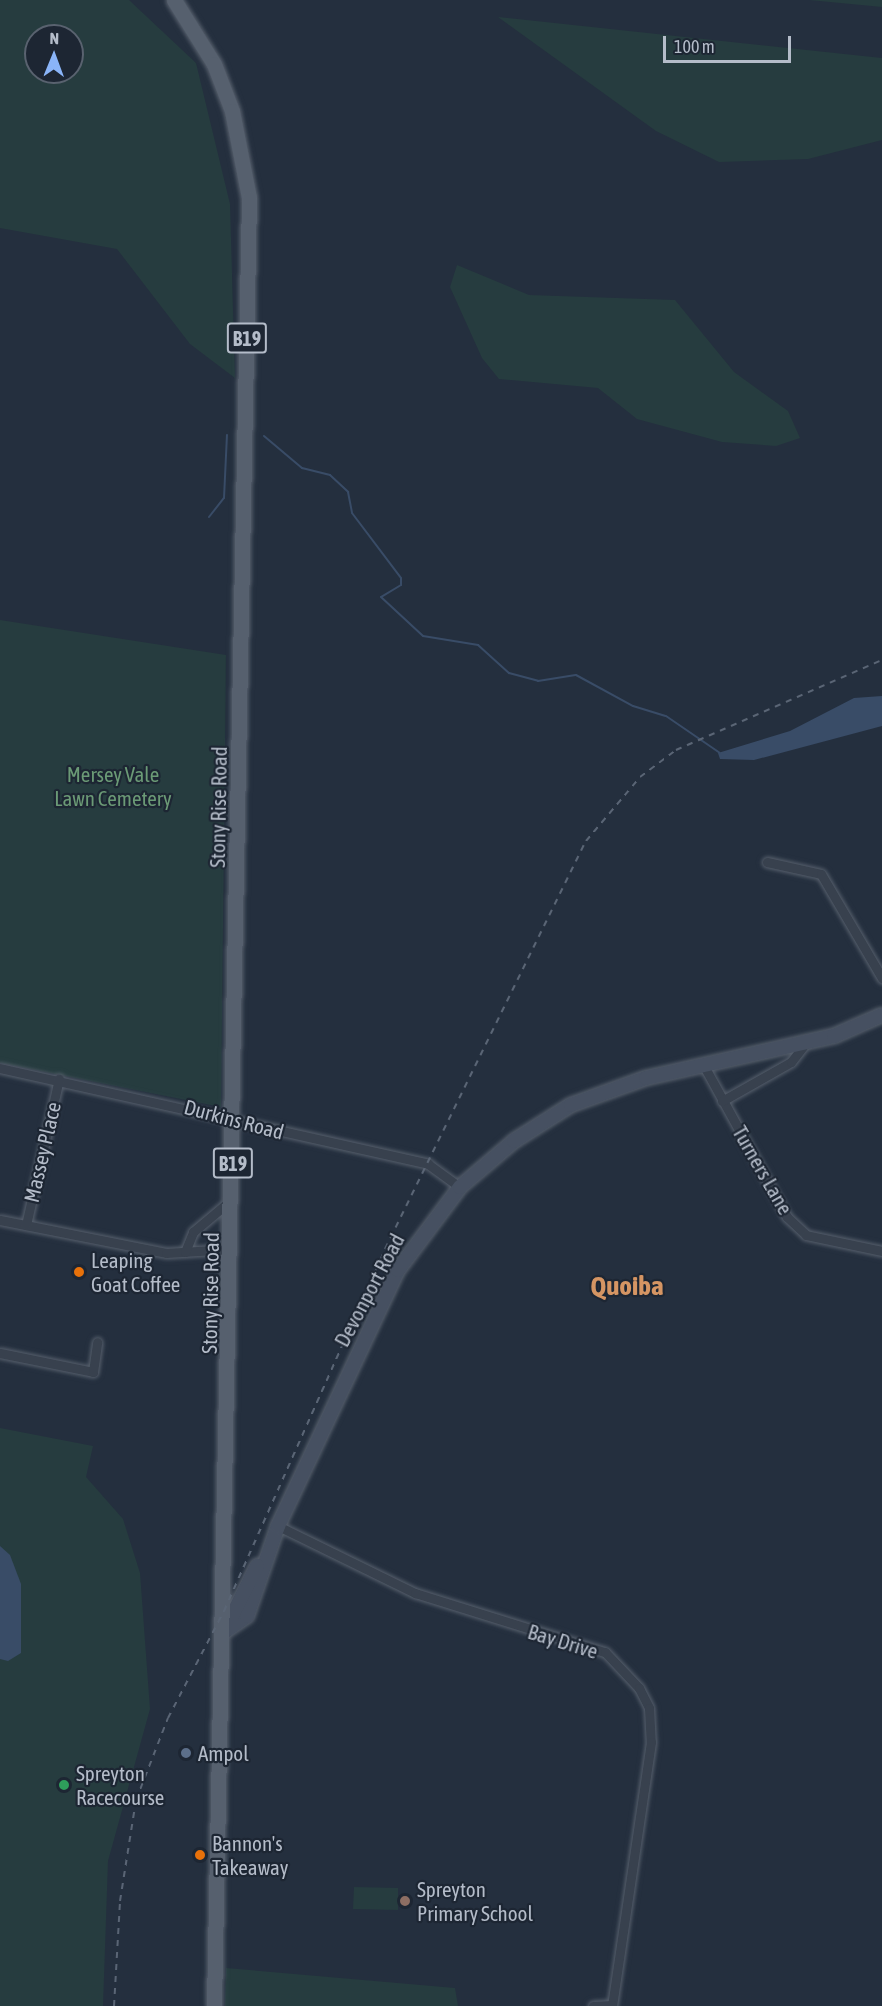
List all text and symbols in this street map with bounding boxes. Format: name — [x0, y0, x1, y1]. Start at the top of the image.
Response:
north arrow — [24, 24, 84, 84]
scale bar — [666, 24, 794, 62]
text: N — [49, 29, 59, 47]
text: 100 m — [674, 36, 715, 57]
road number: B19 — [226, 321, 268, 355]
street label: Stony Rise Road — [204, 746, 232, 868]
park label: Mersey Vale Lawn Cemetery — [54, 761, 172, 811]
street label: Durkins Road — [181, 1094, 287, 1144]
street label: Massey Place — [18, 1099, 66, 1205]
street label: Turners Lane — [728, 1121, 798, 1219]
road number: B19 — [212, 1146, 254, 1180]
street label: Devonport Road — [329, 1229, 409, 1351]
street label: Stony Rise Road — [196, 1232, 224, 1354]
place label: Leaping Goat Coffee — [91, 1247, 180, 1297]
marker: Leaping Goat Coffee — [72, 1265, 86, 1279]
district label: Quoiba — [590, 1270, 664, 1302]
street label: Bay Drive — [525, 1618, 601, 1664]
place label: Ampol — [198, 1740, 249, 1766]
marker: Ampol — [179, 1746, 193, 1760]
place label: Spreyton Racecourse — [76, 1760, 164, 1810]
marker: Spreyton Racecourse — [57, 1778, 71, 1792]
place label: Bannon's Takeaway — [212, 1830, 288, 1880]
marker: Bannon's Takeaway — [193, 1848, 207, 1862]
place label: Spreyton Primary School — [417, 1876, 533, 1926]
marker: Spreyton Primary School — [398, 1894, 412, 1908]

